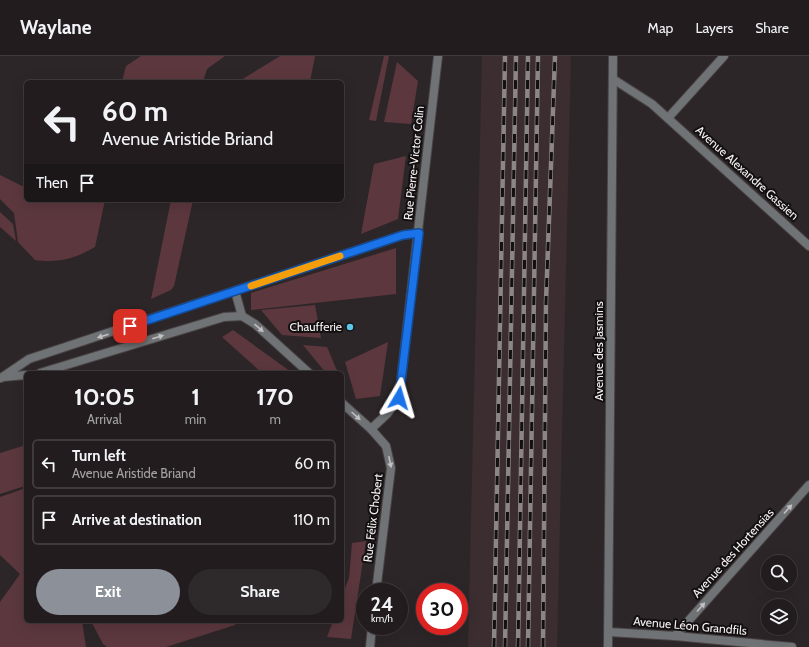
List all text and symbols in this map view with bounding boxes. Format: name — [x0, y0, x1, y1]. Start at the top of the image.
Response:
text: Waylane — [20, 16, 92, 39]
text: Map — [648, 19, 673, 37]
text: Layers — [695, 19, 733, 37]
text: Share — [755, 19, 789, 37]
text: 60 m — [102, 94, 168, 128]
icon: left — [36, 96, 88, 148]
street label: Rue Pierre-Victor Colin — [400, 105, 427, 221]
street label: Avenue Alexandre Gassien — [693, 122, 802, 223]
text: Avenue Aristide Briand — [102, 128, 273, 150]
icon: arrive — [76, 172, 98, 194]
text: Then — [36, 174, 68, 192]
street label: Avenue des Jasmins — [591, 301, 606, 401]
pin — [113, 309, 147, 343]
icon: arrive — [119, 315, 141, 337]
place label: Chaufferie — [290, 319, 342, 334]
marker: Chaufferie — [345, 322, 355, 332]
one-way arrow — [254, 323, 264, 332]
one-way arrow — [96, 333, 108, 339]
one-way arrow — [152, 334, 164, 340]
position arrow — [378, 377, 420, 419]
text: 10:05 — [74, 382, 135, 411]
text: 1 — [191, 382, 200, 411]
text: 170 — [256, 382, 294, 411]
text: Arrival — [87, 411, 122, 427]
text: min — [185, 411, 206, 427]
text: m — [269, 411, 281, 427]
one-way arrow — [352, 411, 361, 420]
text: Turn left — [72, 447, 126, 465]
icon: left — [38, 453, 60, 475]
text: 60 m — [294, 455, 330, 473]
one-way arrow — [387, 456, 393, 468]
text: Avenue Aristide Briand — [72, 465, 196, 481]
street label: Rue Félix Chobert — [360, 473, 385, 563]
one-way arrow — [783, 504, 792, 515]
street label: Avenue des Hortensias — [689, 505, 777, 600]
icon: arrive — [38, 509, 60, 531]
text: Arrive at destination — [72, 511, 202, 529]
text: 110 m — [293, 511, 330, 529]
map controls — [761, 555, 797, 635]
button: search — [761, 555, 797, 591]
button: Exit — [36, 569, 180, 615]
button: Share — [188, 569, 332, 615]
speed limit sign: 30 — [416, 583, 468, 635]
text: 24 — [371, 592, 394, 616]
button: layers — [761, 599, 797, 635]
one-way arrow — [697, 601, 706, 612]
text: km/h — [371, 612, 393, 625]
street label: Avenue Léon Grandfils — [633, 613, 747, 638]

